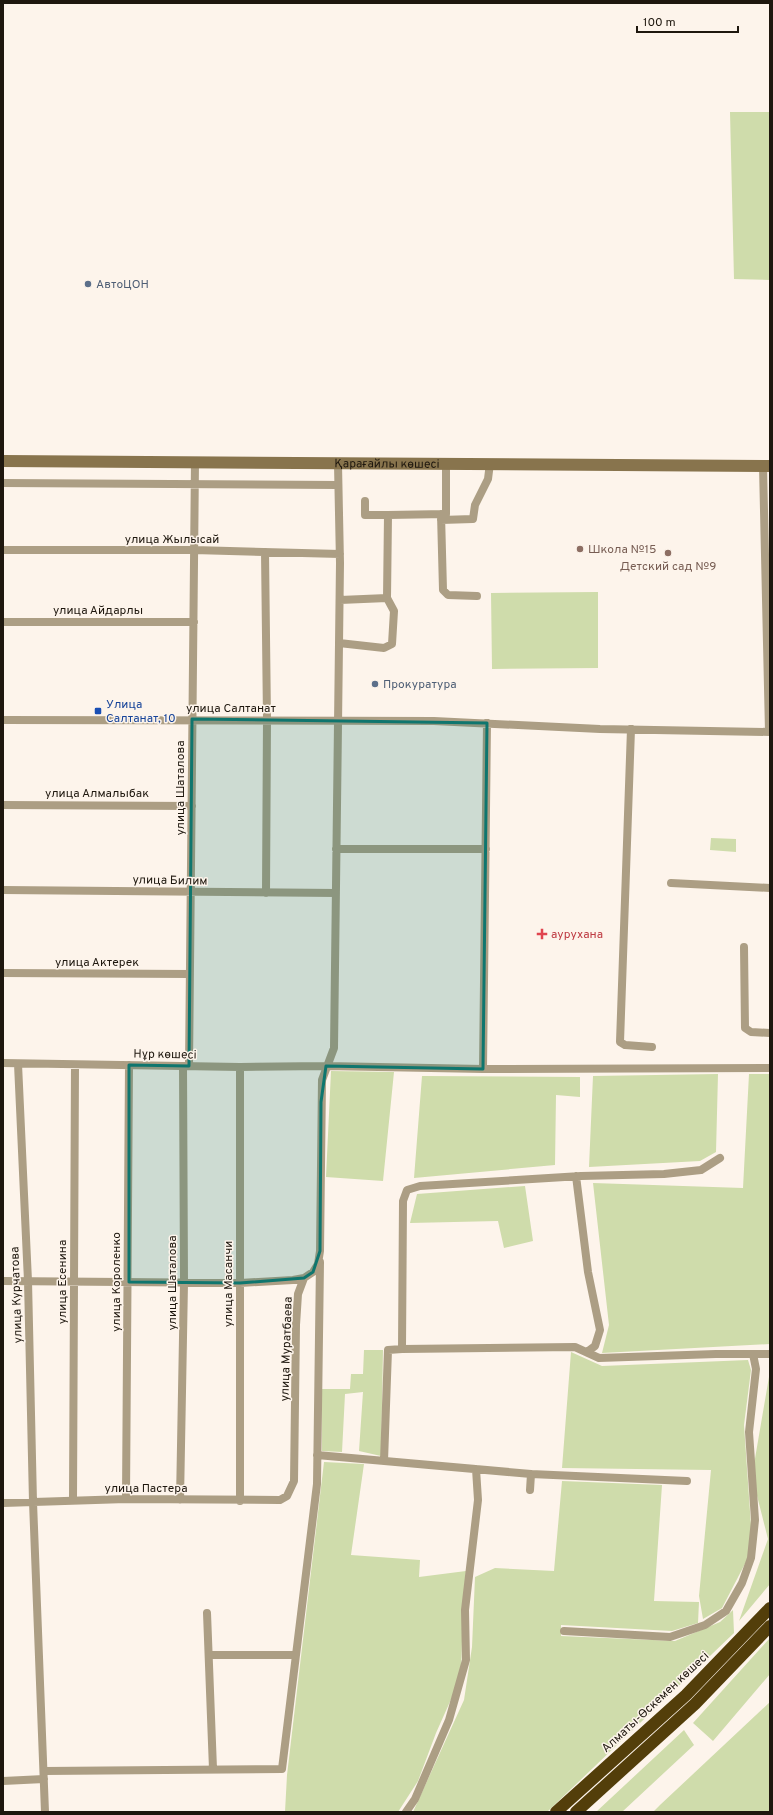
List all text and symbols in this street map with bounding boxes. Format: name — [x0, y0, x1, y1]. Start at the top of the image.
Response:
scale bar — [637, 8, 738, 34]
text: 100 m — [643, 15, 676, 31]
place label: АвтоЦОН — [96, 277, 149, 293]
marker: АвтоЦОН — [83, 279, 93, 289]
street label: Қарағайлы көшесі — [334, 456, 440, 473]
street label: улица Жылысай — [125, 532, 219, 548]
place label: Школа №15 — [588, 542, 657, 558]
marker: Школа №15 — [575, 544, 585, 554]
marker: Детский сад №9 — [663, 548, 673, 558]
place label: Детский сад №9 — [620, 559, 716, 575]
street label: улица Айдарлы — [53, 603, 143, 619]
place label: Прокуратура — [383, 677, 457, 693]
marker: Прокуратура — [370, 679, 380, 689]
place label: Улица Салтанат, 10 — [106, 697, 176, 727]
street label: улица Салтанат — [186, 701, 276, 717]
marker: Улица Салтанат, 10 — [93, 706, 103, 716]
street label: улица Шаталова — [173, 740, 189, 836]
street label: улица Алмалыбак — [45, 786, 149, 802]
street label: улица Билим — [132, 872, 208, 890]
place label: аурухана — [551, 927, 603, 943]
marker: аурухана — [536, 928, 548, 940]
street label: улица Актерек — [55, 955, 139, 971]
street label: Нұр көшесі — [133, 1046, 197, 1064]
street label: улица Короленко — [109, 1232, 125, 1332]
street label: улица Шаталова — [165, 1235, 181, 1331]
street label: улица Есенина — [55, 1240, 71, 1324]
street label: улица Масанчи — [221, 1241, 237, 1327]
street label: улица Курчатова — [7, 1246, 27, 1344]
street label: улица Муратбаева — [277, 1296, 297, 1402]
street label: улица Пастера — [104, 1481, 188, 1497]
street label: Алматы-Өскемен көшесі — [599, 1649, 713, 1757]

